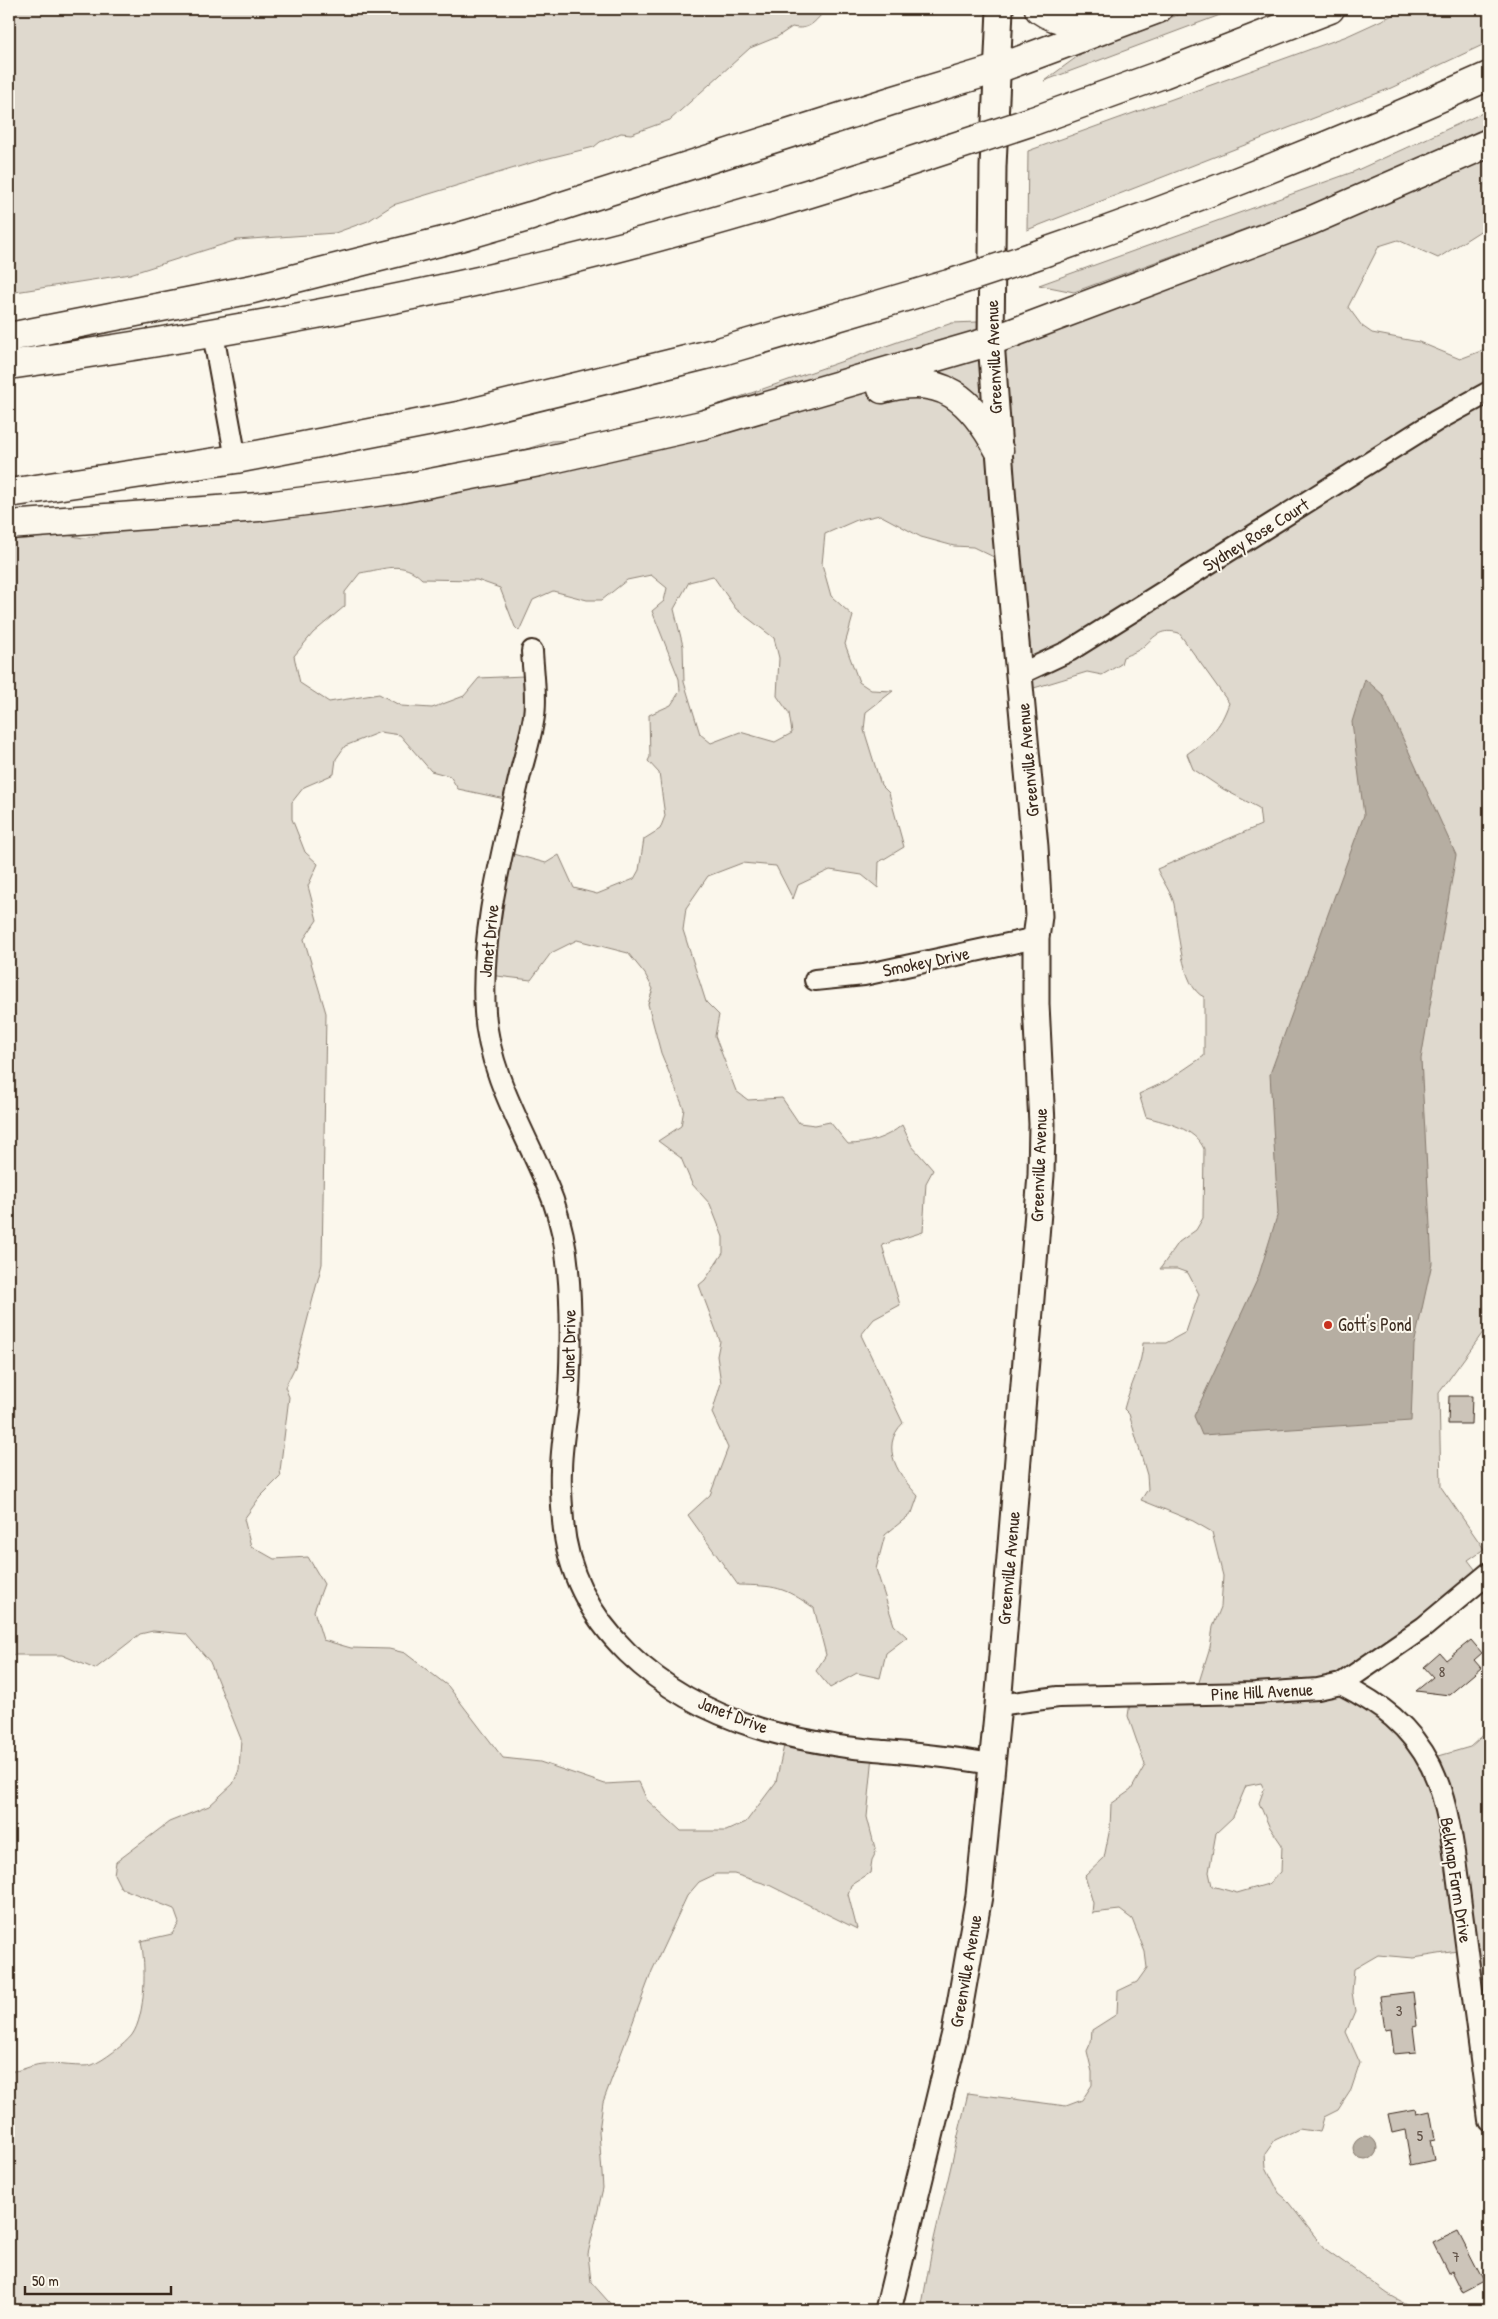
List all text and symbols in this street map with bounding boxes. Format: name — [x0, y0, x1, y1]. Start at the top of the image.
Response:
street label: Greenville Avenue — [979, 300, 1008, 414]
street label: Sydney Rose Court — [1198, 491, 1314, 577]
street label: Greenville Avenue — [1010, 702, 1045, 818]
street label: Janet Drive — [472, 903, 505, 979]
street label: Smokey Drive — [880, 940, 972, 983]
street label: Greenville Avenue — [1024, 1108, 1053, 1222]
street label: Janet Drive — [555, 1309, 582, 1383]
place label: Gott's Pond — [1338, 1312, 1411, 1337]
marker: Gott's Pond — [1322, 1319, 1334, 1331]
street label: Greenville Avenue — [991, 1510, 1026, 1626]
house number: 8 — [1439, 1661, 1445, 1682]
street label: Pine Hill Avenue — [1210, 1676, 1314, 1707]
street label: Janet Drive — [695, 1690, 772, 1739]
street label: Belknap Farm Drive — [1434, 1815, 1479, 1944]
street label: Greenville Avenue — [943, 1913, 988, 2029]
house number: 3 — [1396, 2000, 1403, 2021]
house number: 5 — [1417, 2125, 1424, 2146]
house number: 7 — [1452, 2246, 1460, 2267]
scale bar — [25, 2264, 171, 2296]
text: 50 m — [32, 2270, 59, 2291]

